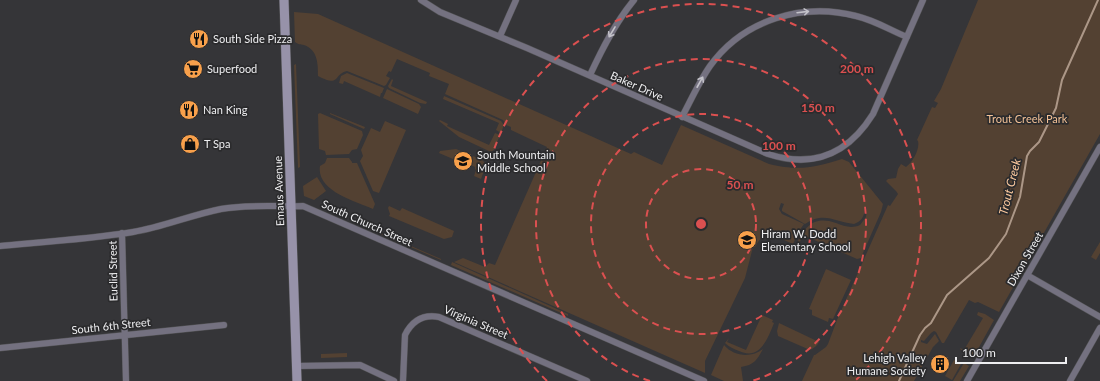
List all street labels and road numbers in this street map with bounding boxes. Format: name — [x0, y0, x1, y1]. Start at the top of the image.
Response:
street label: Baker Drive — [609, 68, 666, 103]
street label: Emaus Avenue — [271, 155, 286, 226]
street label: South Church Street — [320, 197, 415, 248]
street label: Dixon Street — [1004, 229, 1045, 288]
street label: Euclid Street — [105, 241, 120, 301]
street label: Virginia Street — [442, 302, 510, 341]
street label: South 6th Street — [71, 315, 151, 336]

